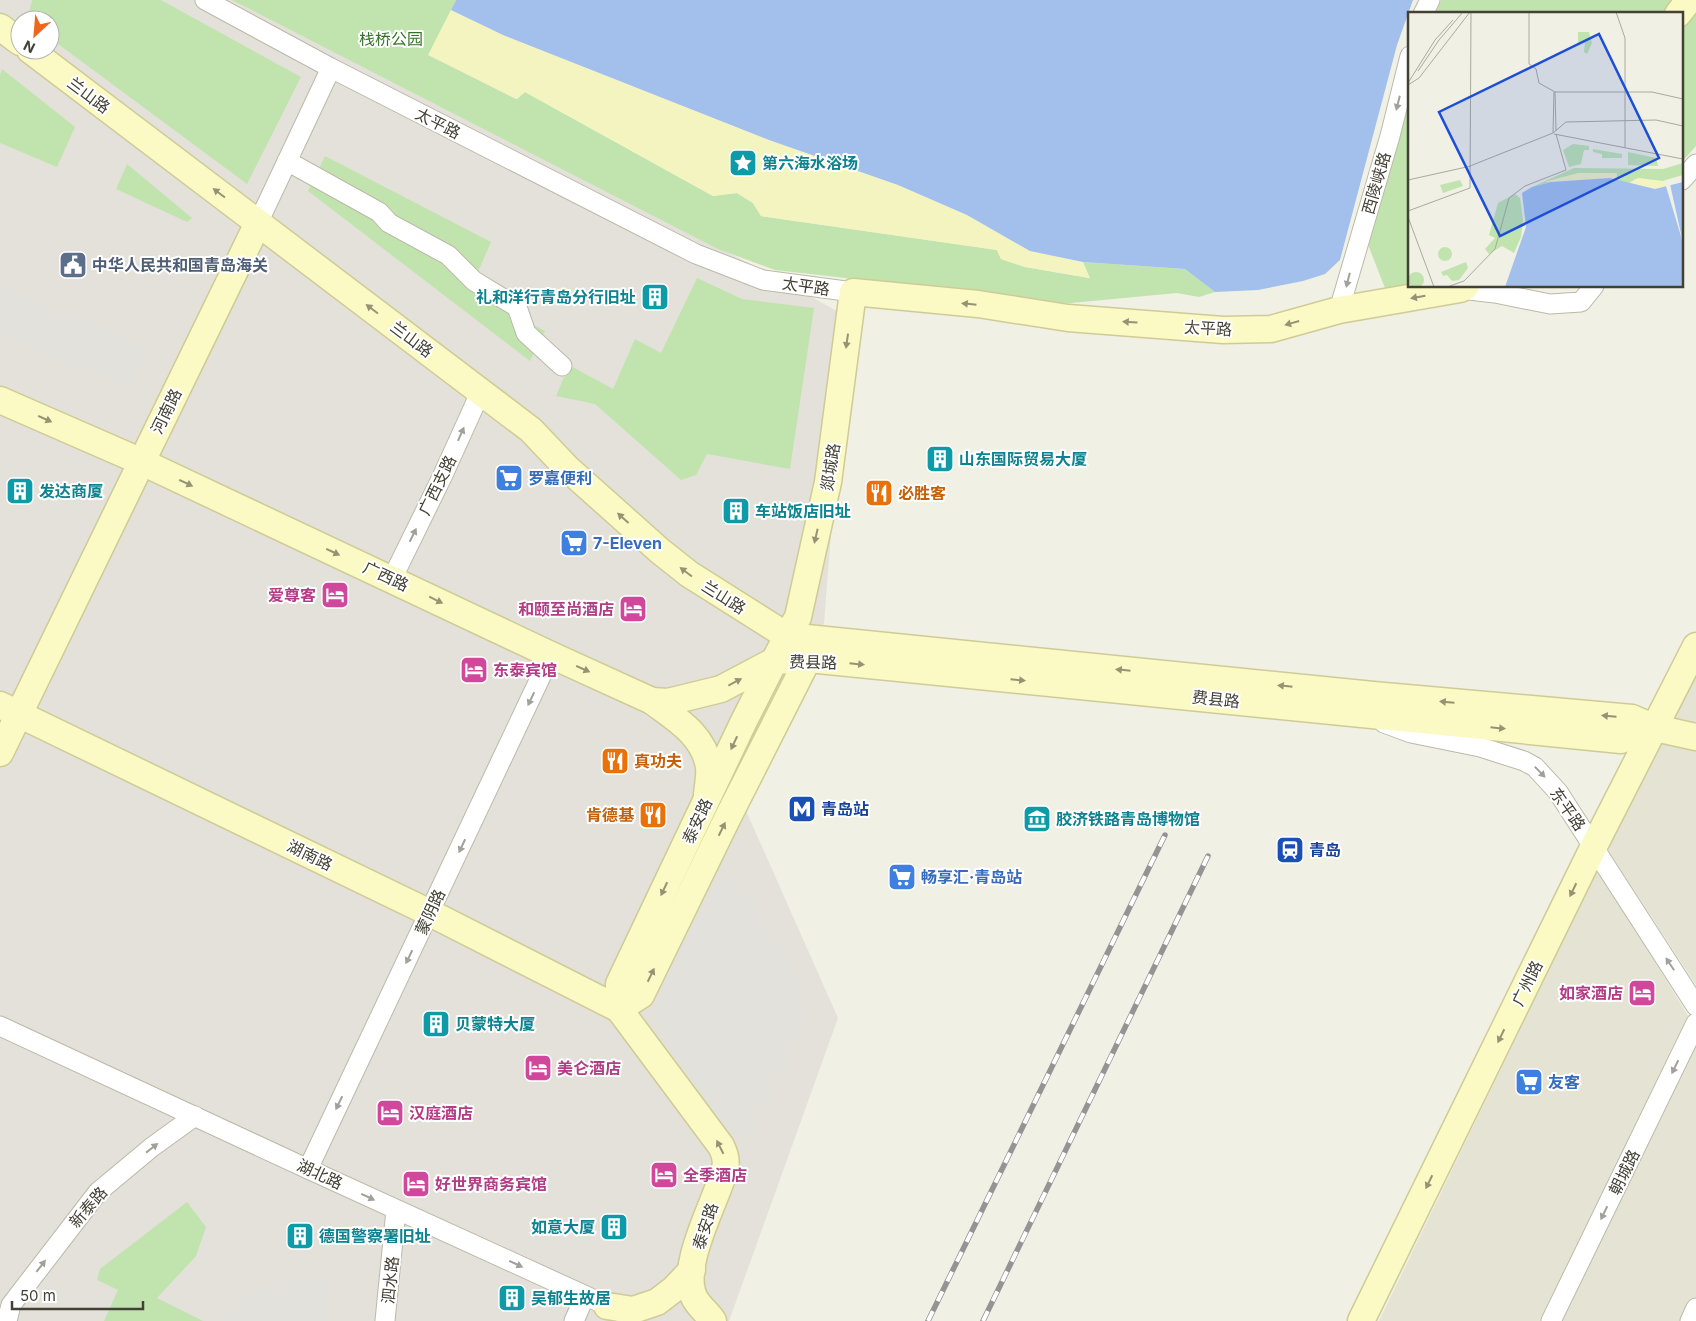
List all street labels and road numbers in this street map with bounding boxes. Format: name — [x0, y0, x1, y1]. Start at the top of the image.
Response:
street label: 兰山路 — [64, 73, 114, 117]
street label: 太平路 — [412, 103, 464, 143]
street label: 西陵峡路 — [1358, 149, 1394, 217]
street label: 太平路 — [781, 273, 831, 299]
street label: 兰山路 — [387, 317, 437, 361]
street label: 太平路 — [1184, 317, 1232, 339]
street label: 河南路 — [146, 385, 186, 437]
street label: 郯城路 — [816, 442, 844, 492]
street label: 广西支路 — [414, 452, 460, 518]
street label: 广西路 — [360, 557, 412, 595]
street label: 兰山路 — [698, 576, 750, 618]
street label: 费县路 — [789, 652, 837, 672]
street label: 费县路 — [1191, 687, 1241, 711]
street label: 东平路 — [1546, 784, 1590, 834]
street label: 泰安路 — [678, 795, 716, 847]
street label: 湖南路 — [284, 835, 336, 875]
street label: 蒙阴路 — [411, 886, 449, 938]
street label: 广州路 — [1507, 957, 1547, 1009]
street label: 朝城路 — [1604, 1146, 1644, 1198]
street label: 湖北路 — [294, 1155, 346, 1193]
street label: 新泰路 — [65, 1182, 111, 1232]
street label: 泰安路 — [688, 1200, 722, 1252]
street label: 泗水路 — [378, 1255, 402, 1305]

